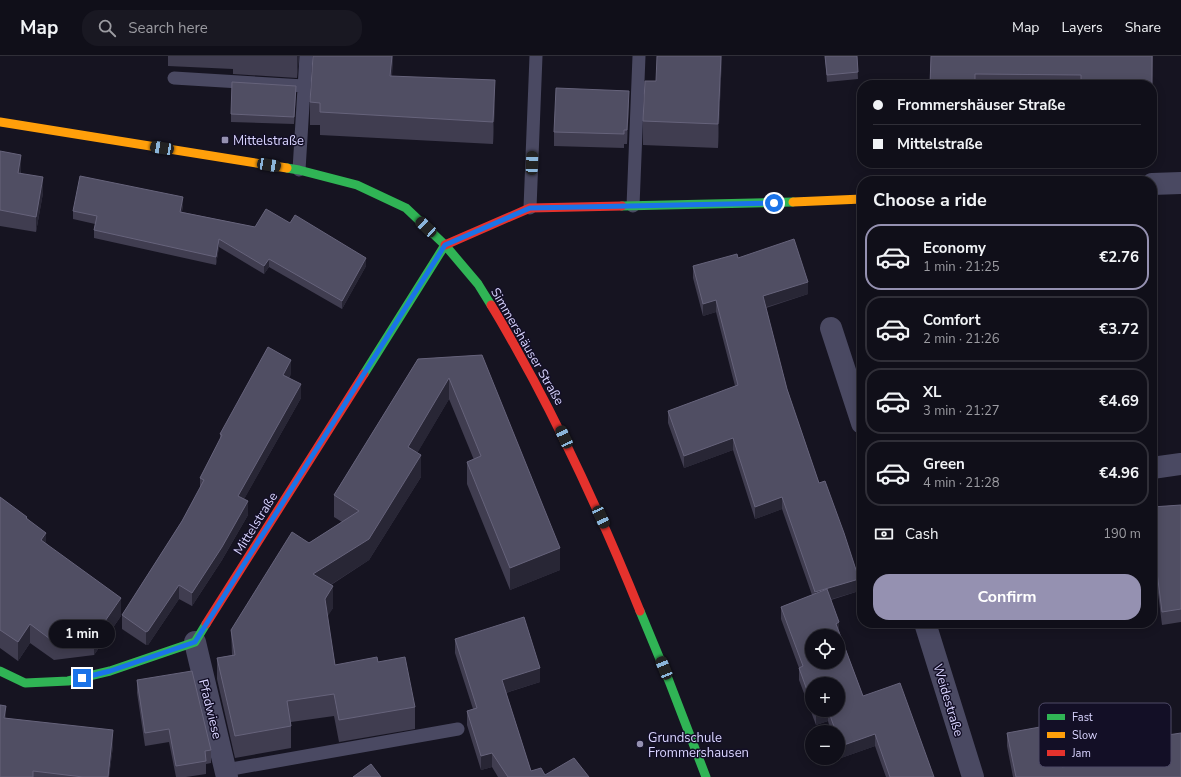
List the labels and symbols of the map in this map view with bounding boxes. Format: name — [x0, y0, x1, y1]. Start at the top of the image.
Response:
place label: Mittelstraße — [233, 132, 304, 150]
marker: Mittelstraße — [220, 135, 230, 145]
car — [149, 140, 175, 156]
car — [526, 151, 538, 175]
car — [256, 157, 282, 173]
route start — [765, 194, 783, 212]
car — [413, 214, 439, 240]
street label: Simmershäuser Straße — [486, 285, 568, 409]
car — [553, 424, 575, 450]
street label: Mittelstraße — [229, 489, 282, 558]
car — [590, 504, 612, 530]
callout: 1 min — [49, 620, 115, 648]
car — [654, 655, 674, 681]
street label: Weidestraße — [928, 662, 968, 739]
route end — [73, 669, 91, 687]
street label: Pfadwiese — [194, 677, 226, 741]
legend — [1039, 703, 1171, 767]
text: Fast — [1072, 710, 1093, 725]
text: Slow — [1072, 728, 1097, 743]
place label: Grundschule Frommershausen — [648, 729, 749, 762]
marker: Grundschule Frommershausen — [635, 739, 645, 749]
text: Jam — [1071, 746, 1091, 761]

